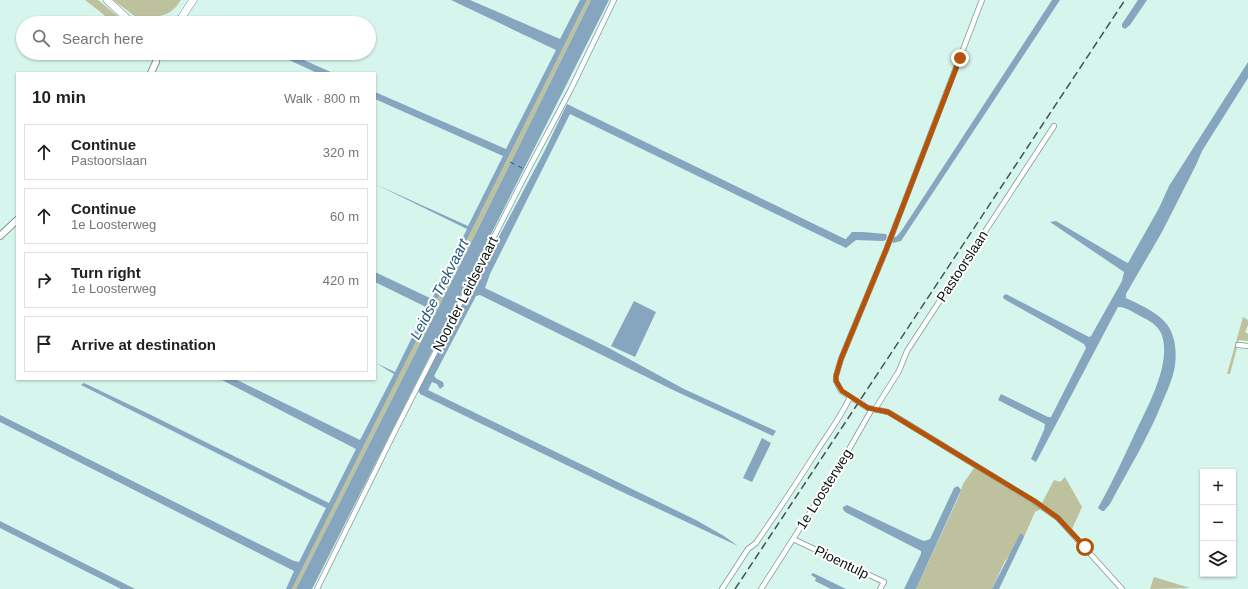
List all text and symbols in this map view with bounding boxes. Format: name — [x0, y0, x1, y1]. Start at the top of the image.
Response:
search box — [16, 16, 376, 60]
icon: search — [30, 27, 52, 49]
text: Search here — [62, 30, 144, 47]
route end — [951, 49, 969, 67]
text: 10 min — [32, 88, 86, 107]
text: Walk · 800 m — [284, 91, 360, 106]
text: Continue — [71, 136, 136, 153]
icon: ahead — [33, 141, 55, 163]
text: 320 m — [323, 145, 359, 160]
text: Pastoorslaan — [71, 153, 147, 168]
text: Continue — [71, 200, 136, 217]
icon: ahead — [33, 205, 55, 227]
text: 60 m — [330, 209, 359, 224]
text: 1e Loosterweg — [71, 217, 156, 232]
street label: Pastoorslaan — [933, 227, 991, 305]
street label: Noorder Leidsevaart — [429, 234, 501, 354]
water label: Leidse Trekvaart — [406, 235, 472, 342]
text: Turn right — [71, 264, 141, 281]
icon: right — [33, 269, 55, 291]
text: 420 m — [323, 273, 359, 288]
text: 1e Loosterweg — [71, 281, 156, 296]
icon: arrive — [33, 333, 55, 355]
text: Arrive at destination — [71, 336, 216, 353]
street label: 1e Loosterweg — [793, 446, 855, 532]
map controls — [1200, 469, 1236, 577]
button: + — [1200, 469, 1236, 505]
button: − — [1200, 505, 1236, 541]
route start — [1076, 538, 1094, 556]
button: layers — [1200, 541, 1236, 577]
street label: Pioentulp — [812, 542, 872, 582]

